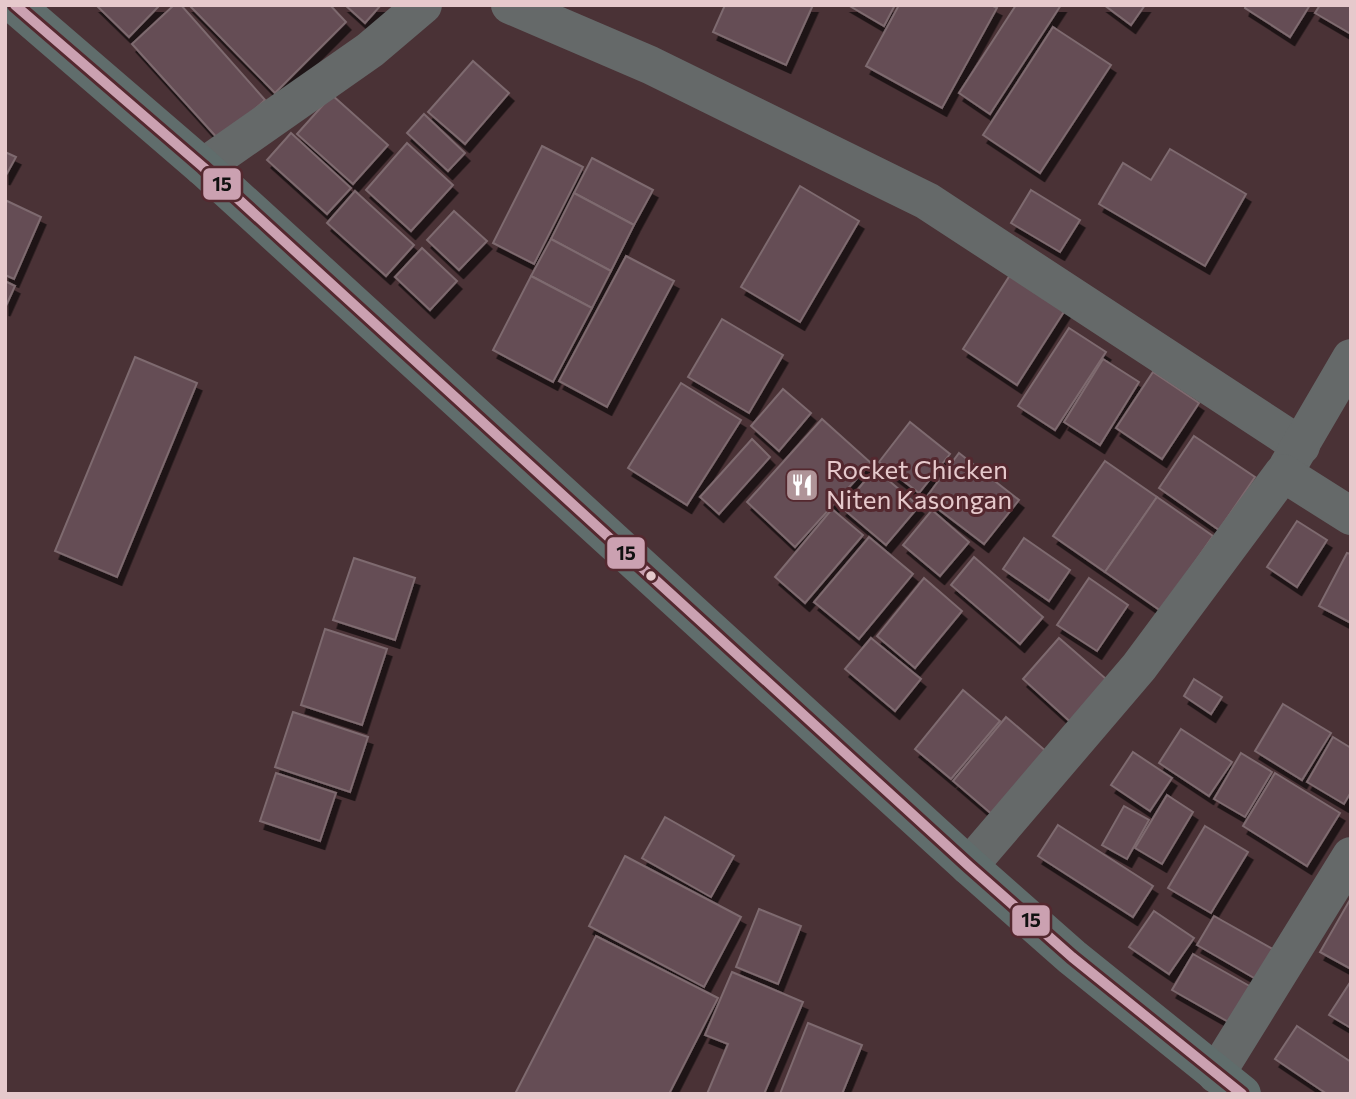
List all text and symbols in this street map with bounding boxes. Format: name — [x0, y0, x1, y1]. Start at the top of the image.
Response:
line badge: 15 — [202, 167, 242, 201]
text: 15 — [212, 172, 232, 195]
place label: Rocket Chicken Niten Kasongan — [826, 453, 1012, 514]
restaurant icon: Rocket Chicken Niten Kasongan — [783, 466, 821, 504]
line badge: 15 — [606, 536, 646, 570]
text: 15 — [616, 541, 636, 564]
unlabelled marker — [644, 569, 658, 583]
line badge: 15 — [1011, 904, 1051, 937]
text: 15 — [1021, 908, 1041, 931]

